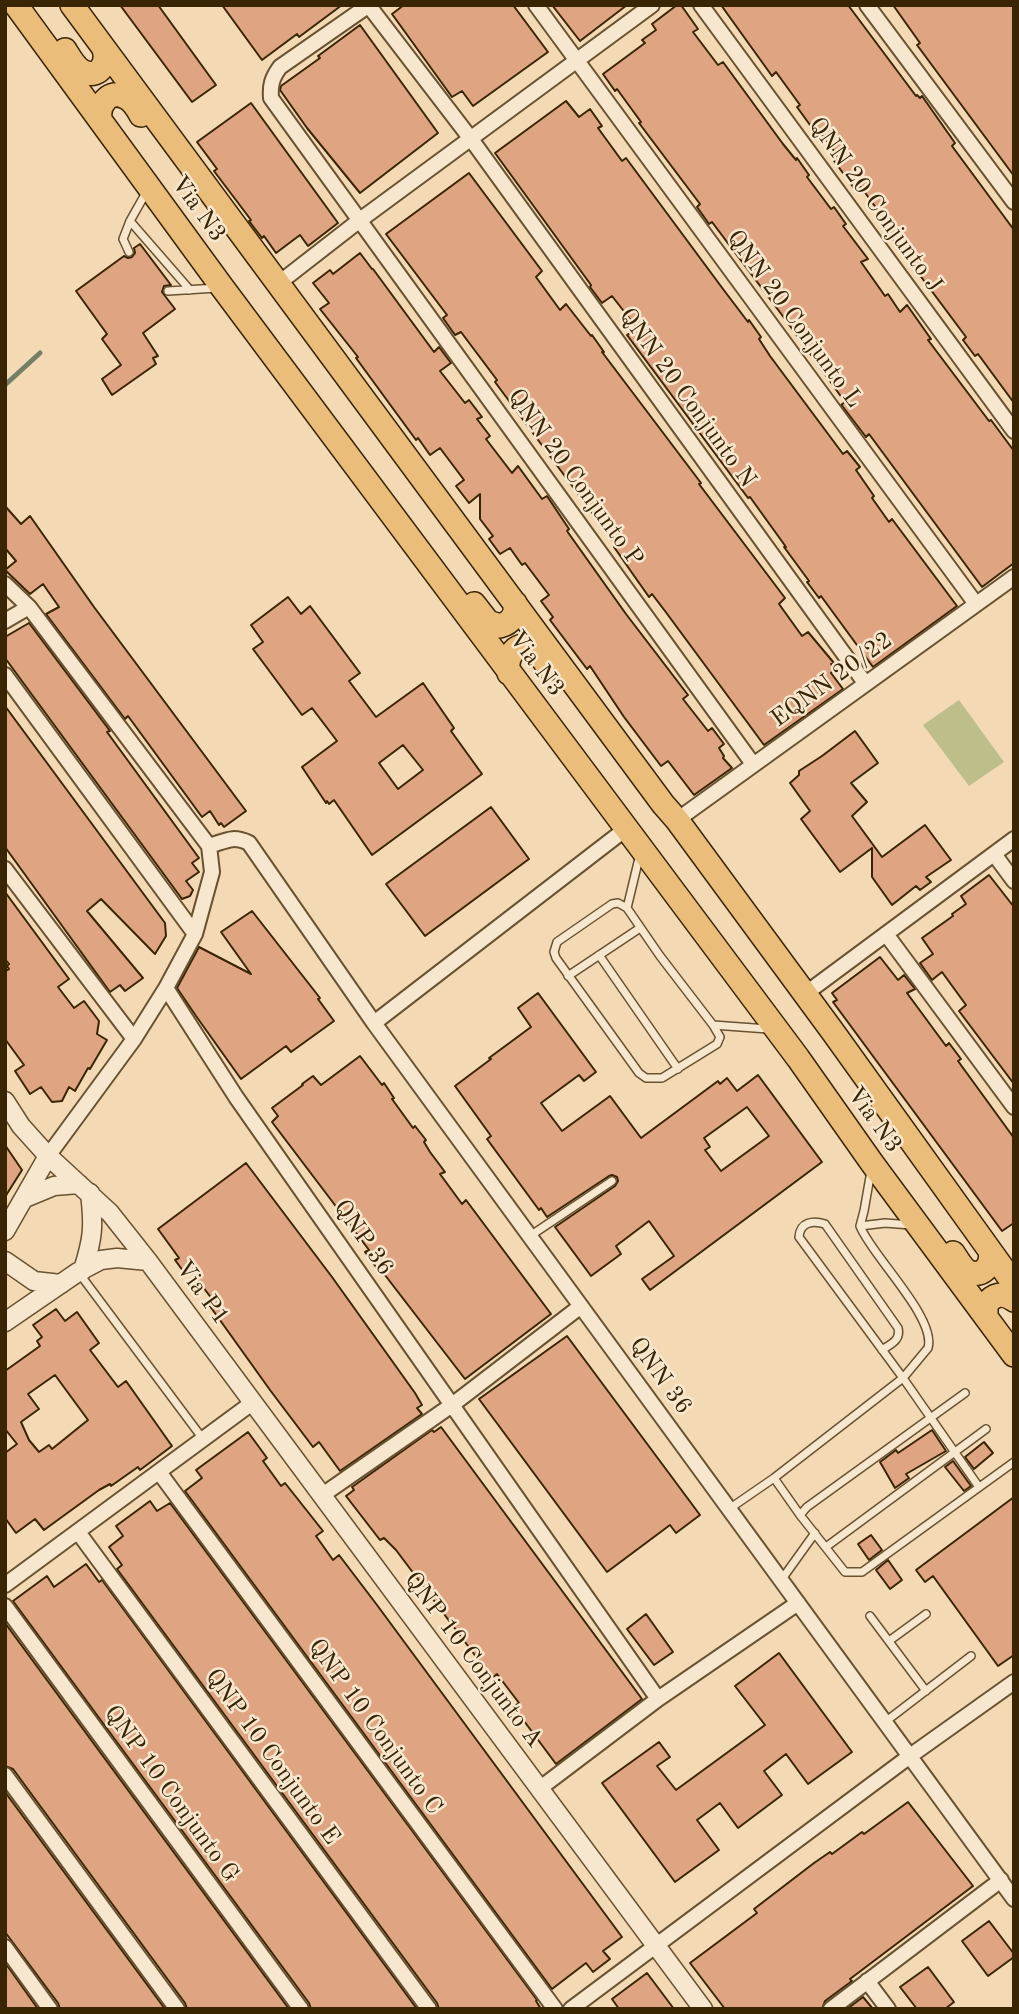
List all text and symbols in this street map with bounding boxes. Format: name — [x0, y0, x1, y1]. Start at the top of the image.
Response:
street label: QNN 20 Conjunto J — [802, 112, 948, 298]
street label: Via N3 — [164, 170, 232, 248]
street label: QNN 20 Conjunto L — [720, 225, 868, 413]
street label: QNN 20 Conjunto N — [612, 303, 762, 493]
street label: QNN 20 Conjunto P — [501, 383, 649, 573]
street label: Via N3 — [502, 625, 570, 703]
street label: EQNN 20/22 — [765, 626, 899, 734]
street label: Via N3 — [840, 1081, 908, 1159]
street label: QNP 36 — [326, 1194, 400, 1282]
street label: Via P1 — [169, 1255, 235, 1331]
street label: QNN 36 — [622, 1332, 698, 1420]
street label: QNP 10 Conjunto A — [398, 1566, 548, 1754]
street label: QNP 10 Conjunto C — [302, 1633, 448, 1821]
street label: QNP 10 Conjunto E — [198, 1663, 346, 1851]
street label: QNP 10 Conjunto G — [97, 1700, 245, 1888]

